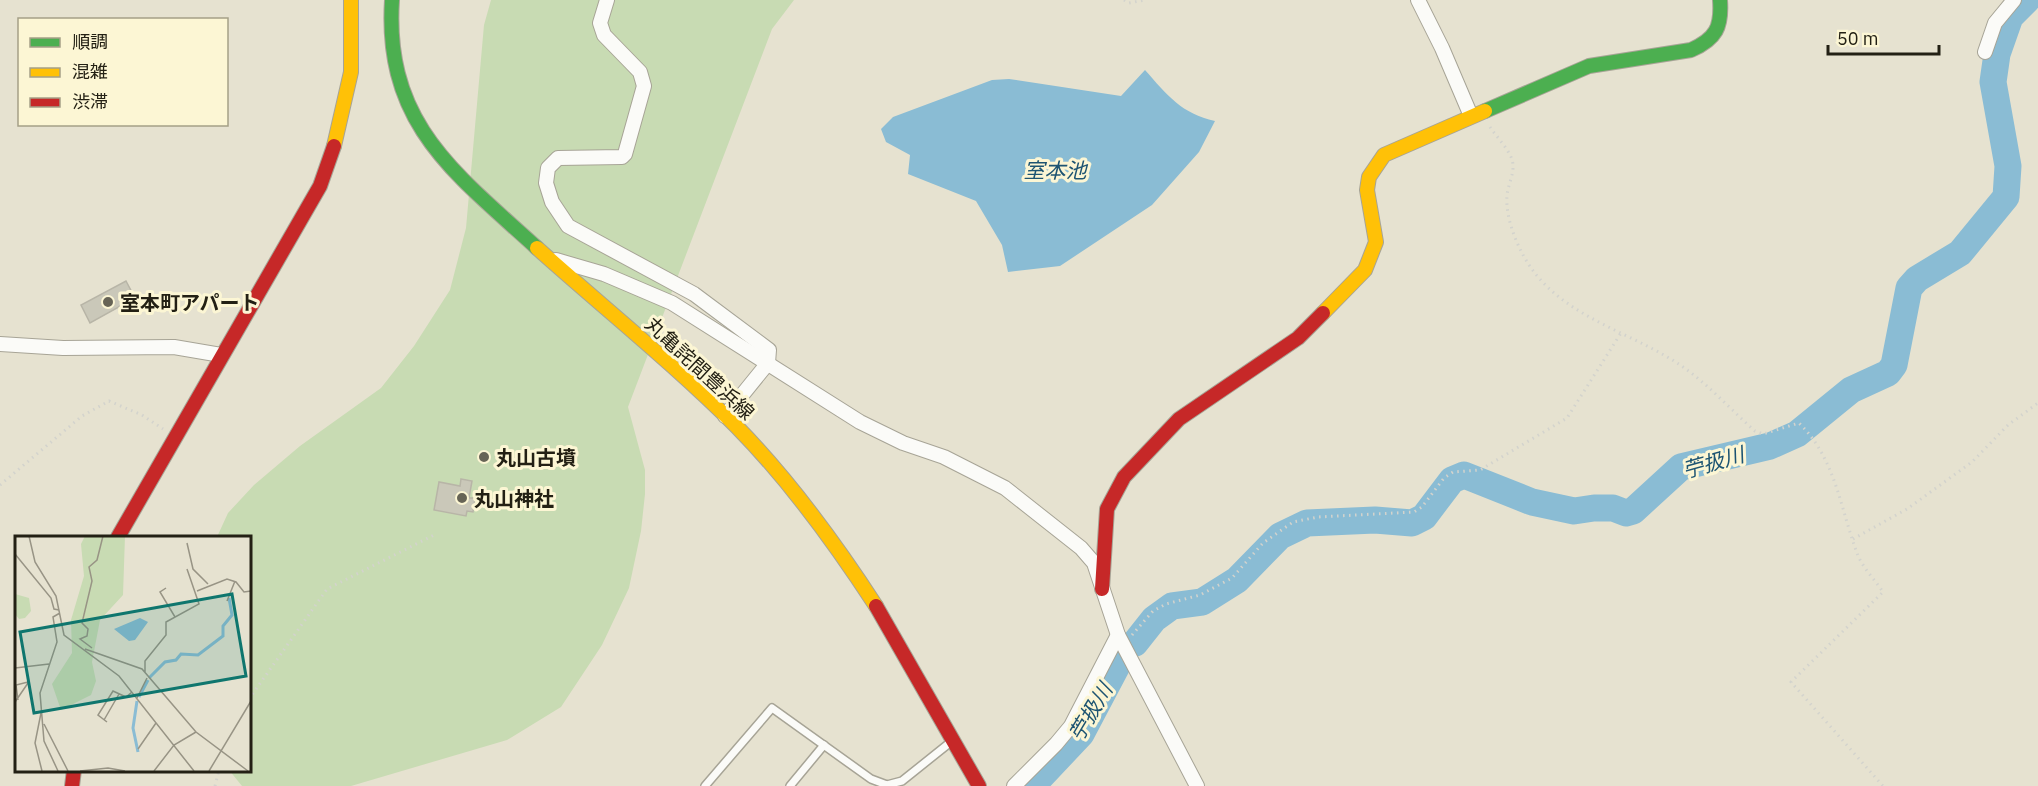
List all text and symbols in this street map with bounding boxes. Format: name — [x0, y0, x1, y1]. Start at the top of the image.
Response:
legend — [18, 18, 228, 126]
scale bar — [1828, 18, 1939, 56]
text: 50 m — [1837, 27, 1879, 50]
text: 順調 — [72, 30, 108, 53]
text: 混雑 — [72, 60, 108, 83]
text: 渋滞 — [72, 90, 108, 113]
water label: 室本池 — [1024, 156, 1088, 184]
place label: 室本町アパート — [120, 289, 260, 316]
marker: 室本町アパート — [101, 295, 115, 309]
street label: 丸亀詫間豊浜線 — [640, 310, 760, 426]
water label: 苧扱川 — [1679, 439, 1749, 484]
place label: 丸山古墳 — [496, 444, 576, 471]
marker: 丸山古墳 — [477, 450, 491, 464]
place label: 丸山神社 — [474, 485, 554, 512]
marker: 丸山神社 — [455, 491, 469, 505]
inset map — [15, 536, 250, 771]
water label: 苧扱川 — [1062, 676, 1119, 746]

